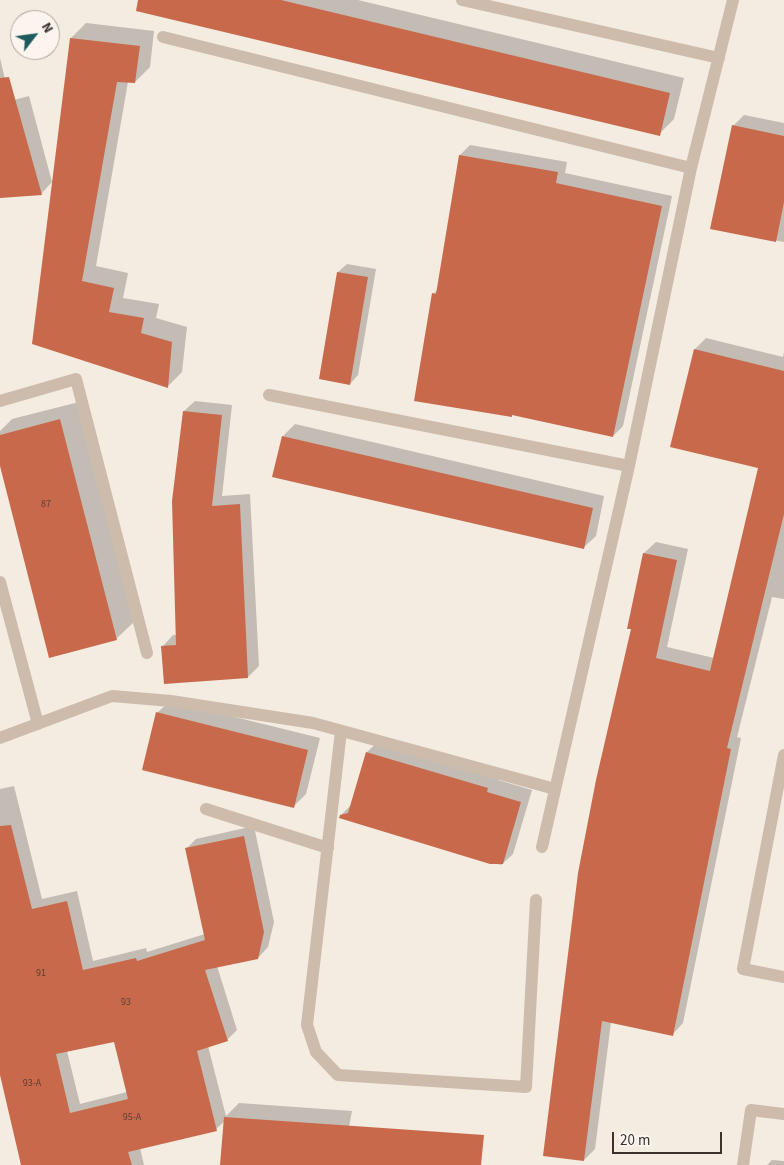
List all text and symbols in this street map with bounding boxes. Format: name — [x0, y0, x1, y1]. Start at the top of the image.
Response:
north arrow — [10, 10, 60, 60]
text: N — [36, 19, 58, 37]
house number: 87 — [41, 499, 51, 511]
house number: 91 — [36, 968, 46, 980]
house number: 93 — [121, 997, 131, 1009]
house number: 93-А — [23, 1078, 41, 1090]
house number: 95-А — [123, 1112, 141, 1124]
scale bar — [614, 1122, 724, 1154]
text: 20 m — [620, 1130, 650, 1151]

